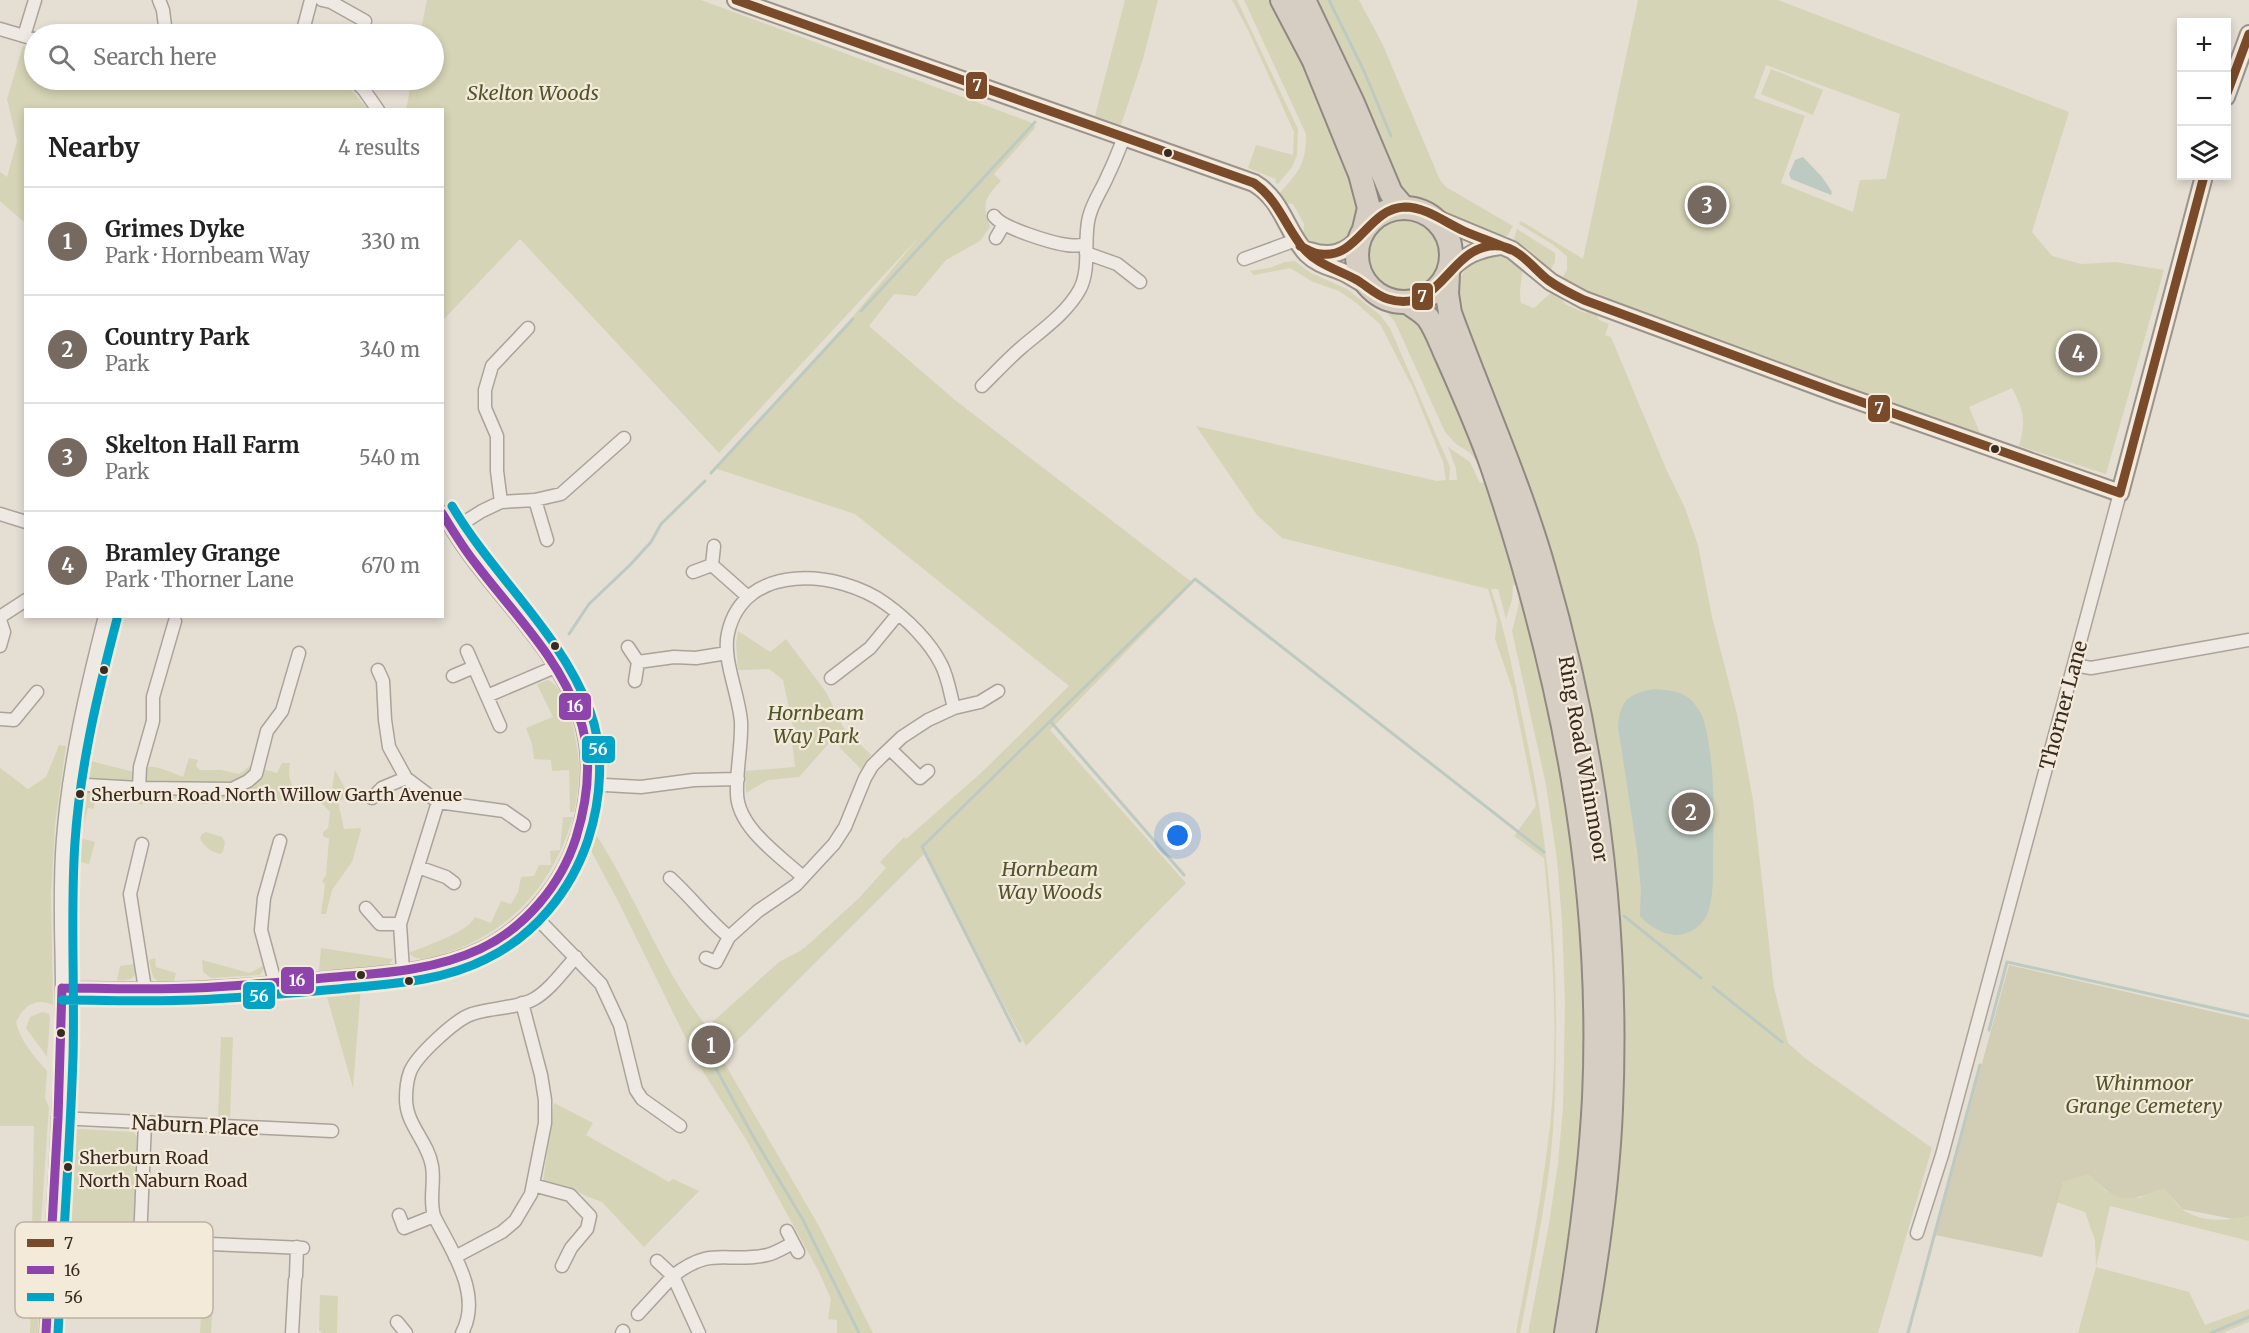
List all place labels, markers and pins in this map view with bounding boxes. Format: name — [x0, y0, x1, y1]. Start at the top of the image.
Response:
unlabelled marker — [1162, 147, 1174, 159]
pin: 3 — [1688, 182, 1726, 228]
pin: 4 — [2058, 330, 2098, 376]
unlabelled marker — [1989, 443, 2001, 455]
unlabelled marker — [549, 640, 561, 652]
unlabelled marker — [98, 664, 110, 676]
place label: Sherburn Road North Willow Garth Avenue — [91, 783, 462, 806]
marker: Sherburn Road North Willow Garth Avenue — [74, 788, 86, 800]
pin: 2 — [1672, 790, 1710, 834]
unlabelled marker — [355, 969, 367, 981]
unlabelled marker — [403, 975, 415, 987]
pin: 1 — [692, 1022, 730, 1068]
unlabelled marker — [55, 1027, 67, 1039]
place label: Sherburn Road North Naburn Road — [79, 1146, 248, 1192]
marker: Sherburn Road North Naburn Road — [62, 1161, 74, 1173]

